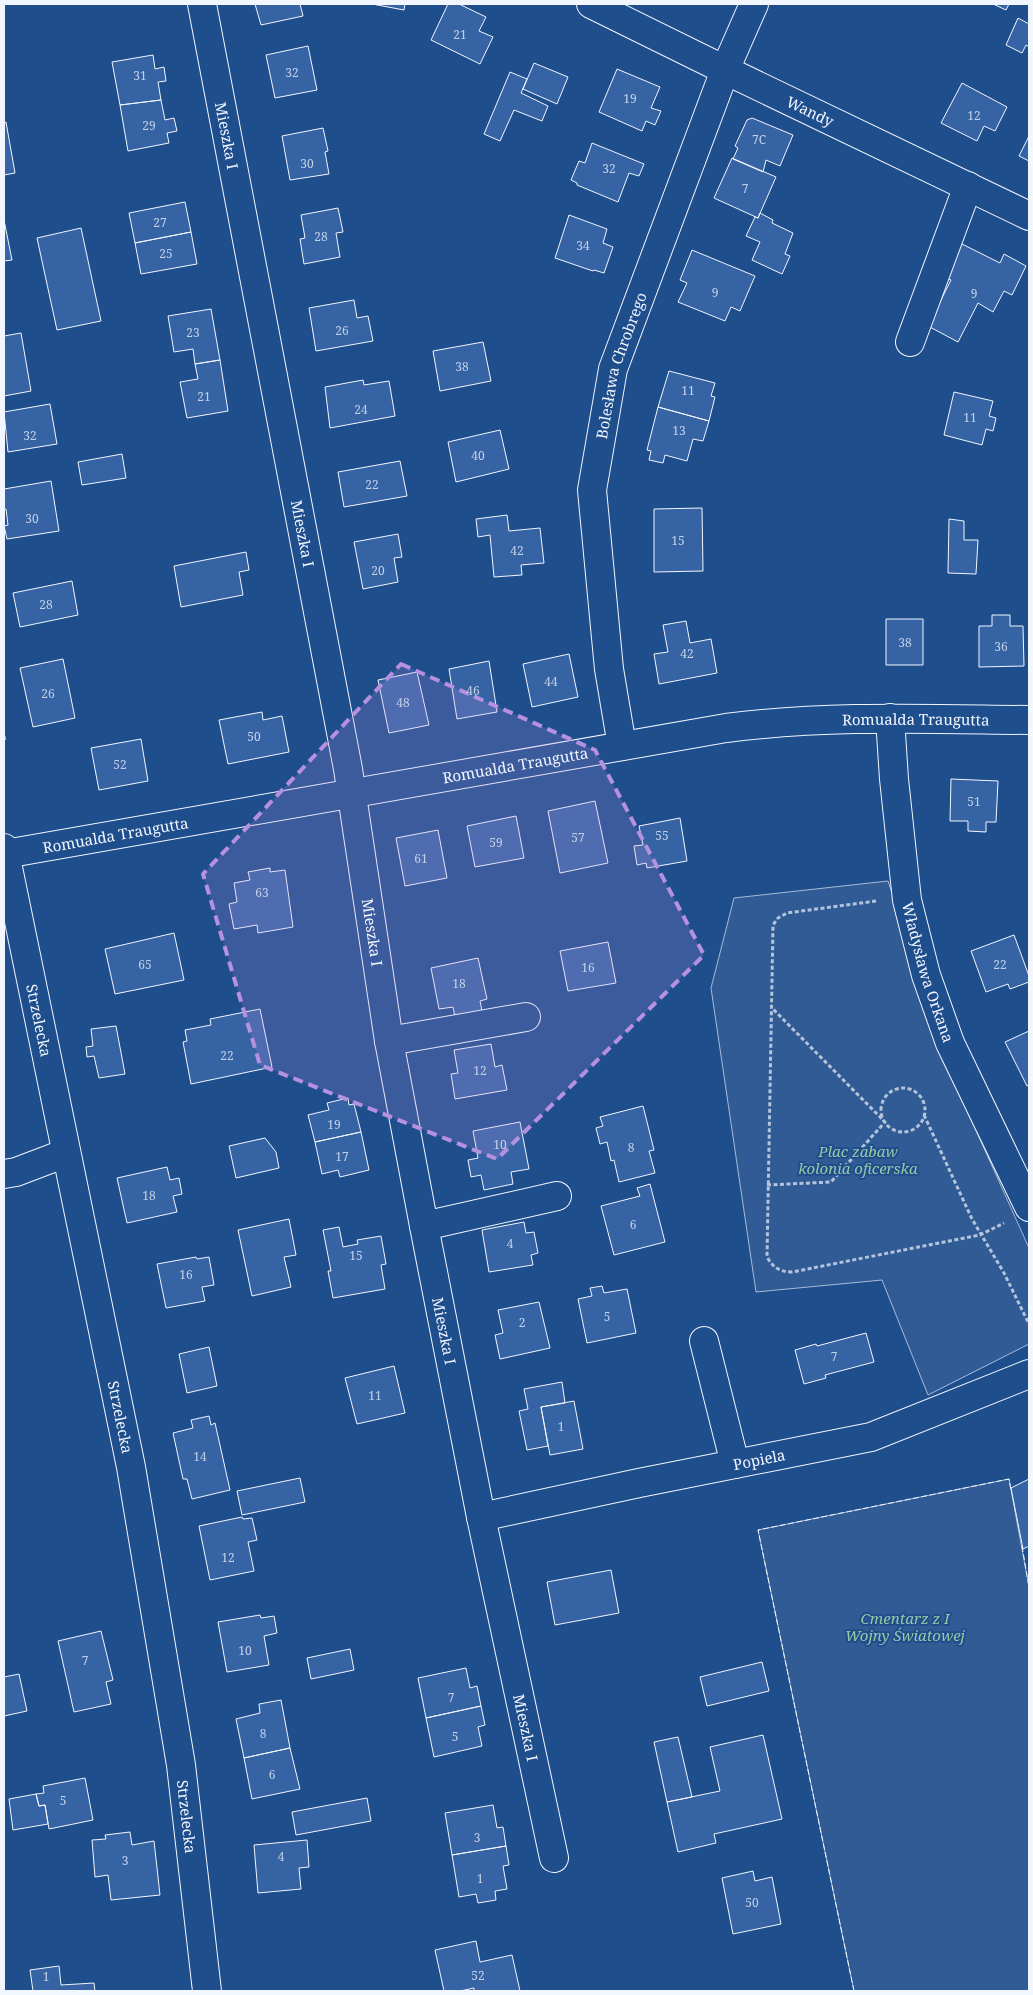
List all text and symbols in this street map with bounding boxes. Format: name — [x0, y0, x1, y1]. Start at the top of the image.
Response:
house number: 21 — [453, 26, 467, 43]
house number: 32 — [285, 64, 299, 81]
house number: 31 — [133, 67, 147, 84]
house number: 19 — [623, 90, 637, 107]
street label: Wandy — [783, 91, 838, 131]
street label: Mieszka I — [211, 100, 243, 171]
house number: 12 — [967, 107, 981, 124]
house number: 29 — [142, 117, 156, 134]
house number: 7C — [752, 131, 766, 148]
house number: 30 — [300, 155, 314, 172]
house number: 32 — [602, 160, 616, 177]
house number: 7 — [742, 180, 749, 197]
house number: 27 — [153, 214, 167, 231]
house number: 28 — [314, 228, 328, 245]
house number: 34 — [576, 237, 590, 254]
house number: 25 — [159, 245, 173, 262]
house number: 9 — [712, 284, 718, 301]
house number: 9 — [971, 285, 977, 302]
street label: Bolesława Chrobrego — [591, 289, 651, 440]
house number: 26 — [335, 322, 349, 339]
house number: 23 — [186, 324, 200, 341]
house number: 38 — [455, 358, 469, 375]
house number: 11 — [681, 382, 695, 399]
house number: 21 — [197, 388, 211, 405]
house number: 24 — [354, 401, 368, 418]
house number: 11 — [963, 409, 977, 426]
house number: 13 — [672, 422, 686, 439]
house number: 32 — [23, 427, 37, 444]
house number: 40 — [471, 447, 485, 464]
house number: 22 — [365, 476, 379, 493]
street label: Mieszka I — [287, 498, 319, 569]
house number: 30 — [25, 510, 39, 527]
house number: 15 — [671, 532, 685, 549]
house number: 42 — [510, 542, 524, 559]
house number: 20 — [371, 562, 385, 579]
house number: 28 — [39, 596, 53, 613]
house number: 38 — [898, 634, 912, 651]
house number: 36 — [994, 638, 1008, 655]
house number: 42 — [680, 645, 694, 662]
house number: 44 — [544, 673, 558, 690]
house number: 46 — [466, 682, 480, 699]
house number: 26 — [41, 685, 55, 702]
house number: 48 — [396, 694, 410, 711]
street label: Romualda Traugutta — [842, 709, 990, 729]
house number: 50 — [247, 728, 261, 745]
street label: Romualda Traugutta — [441, 742, 590, 787]
house number: 52 — [113, 756, 127, 773]
house number: 51 — [967, 793, 981, 810]
street label: Romualda Traugutta — [41, 812, 190, 857]
house number: 55 — [655, 827, 669, 844]
house number: 57 — [571, 829, 585, 846]
house number: 59 — [489, 834, 503, 851]
house number: 61 — [414, 850, 428, 867]
house number: 63 — [255, 884, 269, 901]
street label: Mieszka I — [358, 897, 388, 967]
street label: Władysława Orkana — [898, 900, 959, 1045]
house number: 65 — [138, 956, 152, 973]
house number: 22 — [993, 956, 1007, 973]
house number: 16 — [581, 959, 595, 976]
house number: 18 — [452, 975, 466, 992]
street label: Strzelecka — [22, 982, 57, 1058]
house number: 22 — [220, 1047, 234, 1064]
house number: 12 — [473, 1062, 487, 1079]
house number: 19 — [327, 1116, 341, 1133]
house number: 10 — [493, 1136, 507, 1153]
house number: 8 — [628, 1139, 635, 1156]
park label: Plac zabaw kolonia oficerska — [798, 1141, 918, 1178]
house number: 17 — [335, 1148, 349, 1165]
house number: 18 — [142, 1187, 156, 1204]
house number: 6 — [630, 1216, 637, 1233]
house number: 4 — [507, 1235, 514, 1252]
house number: 15 — [349, 1247, 363, 1264]
house number: 16 — [179, 1266, 193, 1283]
street label: Mieszka I — [428, 1296, 461, 1366]
house number: 5 — [604, 1308, 610, 1325]
house number: 2 — [519, 1314, 525, 1331]
house number: 7 — [831, 1348, 838, 1365]
street label: Strzelecka — [104, 1379, 138, 1455]
house number: 11 — [368, 1387, 382, 1404]
house number: 1 — [558, 1418, 564, 1435]
street label: Popiela — [731, 1444, 787, 1474]
house number: 14 — [193, 1448, 207, 1465]
house number: 12 — [221, 1549, 235, 1566]
park label: Cmentarz z I Wojny Światowej — [845, 1608, 966, 1645]
house number: 10 — [238, 1642, 252, 1659]
house number: 7 — [82, 1652, 89, 1669]
house number: 7 — [448, 1689, 455, 1706]
street label: Mieszka I — [509, 1692, 543, 1763]
house number: 8 — [260, 1725, 267, 1742]
house number: 5 — [452, 1728, 458, 1745]
house number: 6 — [269, 1766, 276, 1783]
street label: Strzelecka — [173, 1779, 201, 1854]
house number: 5 — [60, 1792, 66, 1809]
house number: 3 — [474, 1829, 481, 1846]
house number: 4 — [278, 1848, 285, 1865]
house number: 3 — [122, 1852, 129, 1869]
house number: 1 — [477, 1870, 483, 1887]
house number: 50 — [745, 1894, 759, 1911]
house number: 52 — [471, 1967, 485, 1984]
house number: 1 — [43, 1968, 49, 1985]

